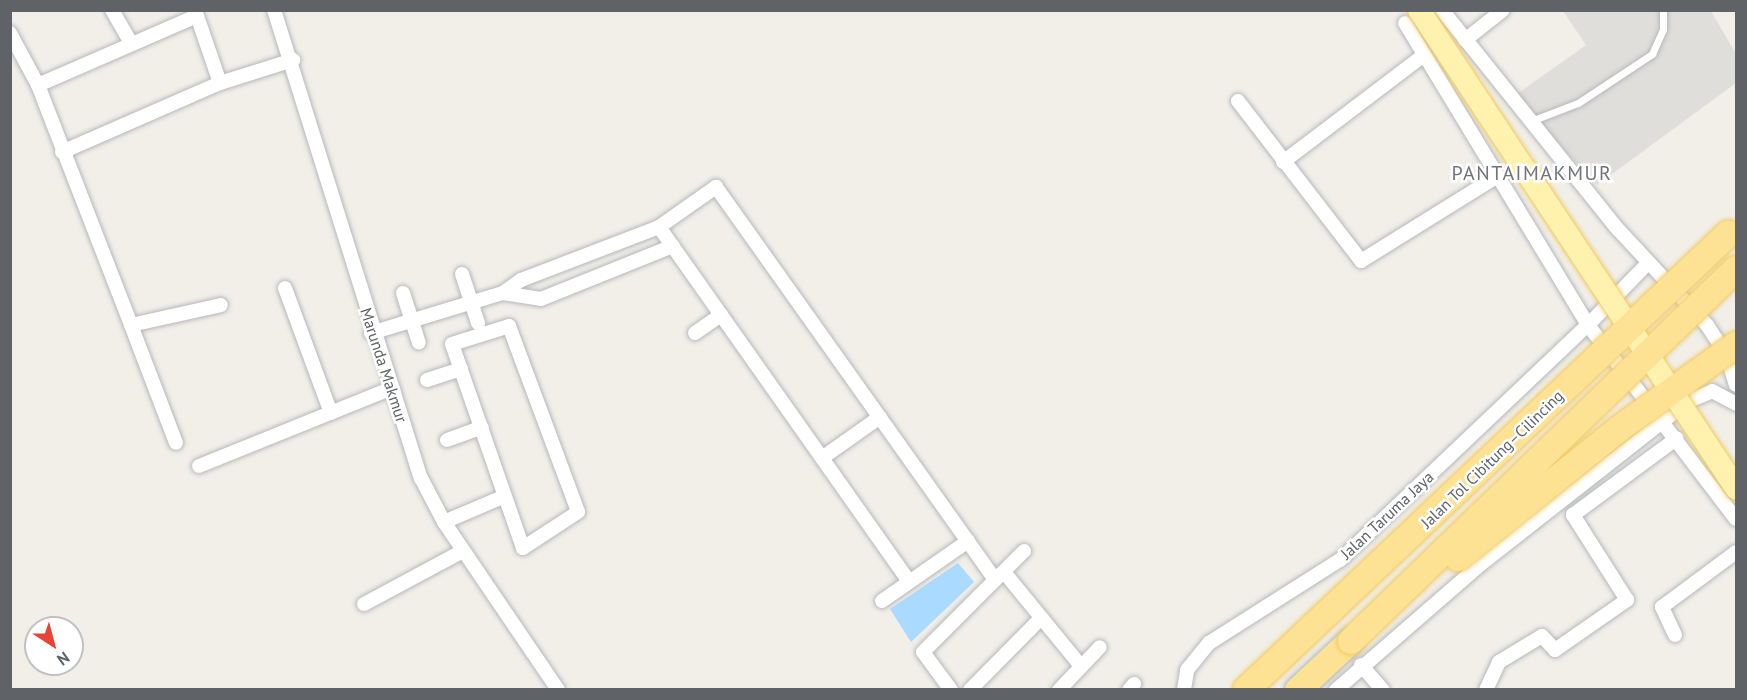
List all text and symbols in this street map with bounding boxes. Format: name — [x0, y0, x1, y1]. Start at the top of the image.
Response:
district label: PANTAIMAKMUR — [1452, 161, 1612, 185]
street label: Marunda Makmur — [356, 305, 412, 425]
street label: Jalan Tol Cibitung–Cilincing — [1417, 386, 1567, 532]
street label: Jalan Taruma Jaya — [1336, 467, 1438, 563]
north arrow — [24, 616, 84, 676]
text: N — [53, 648, 74, 670]

